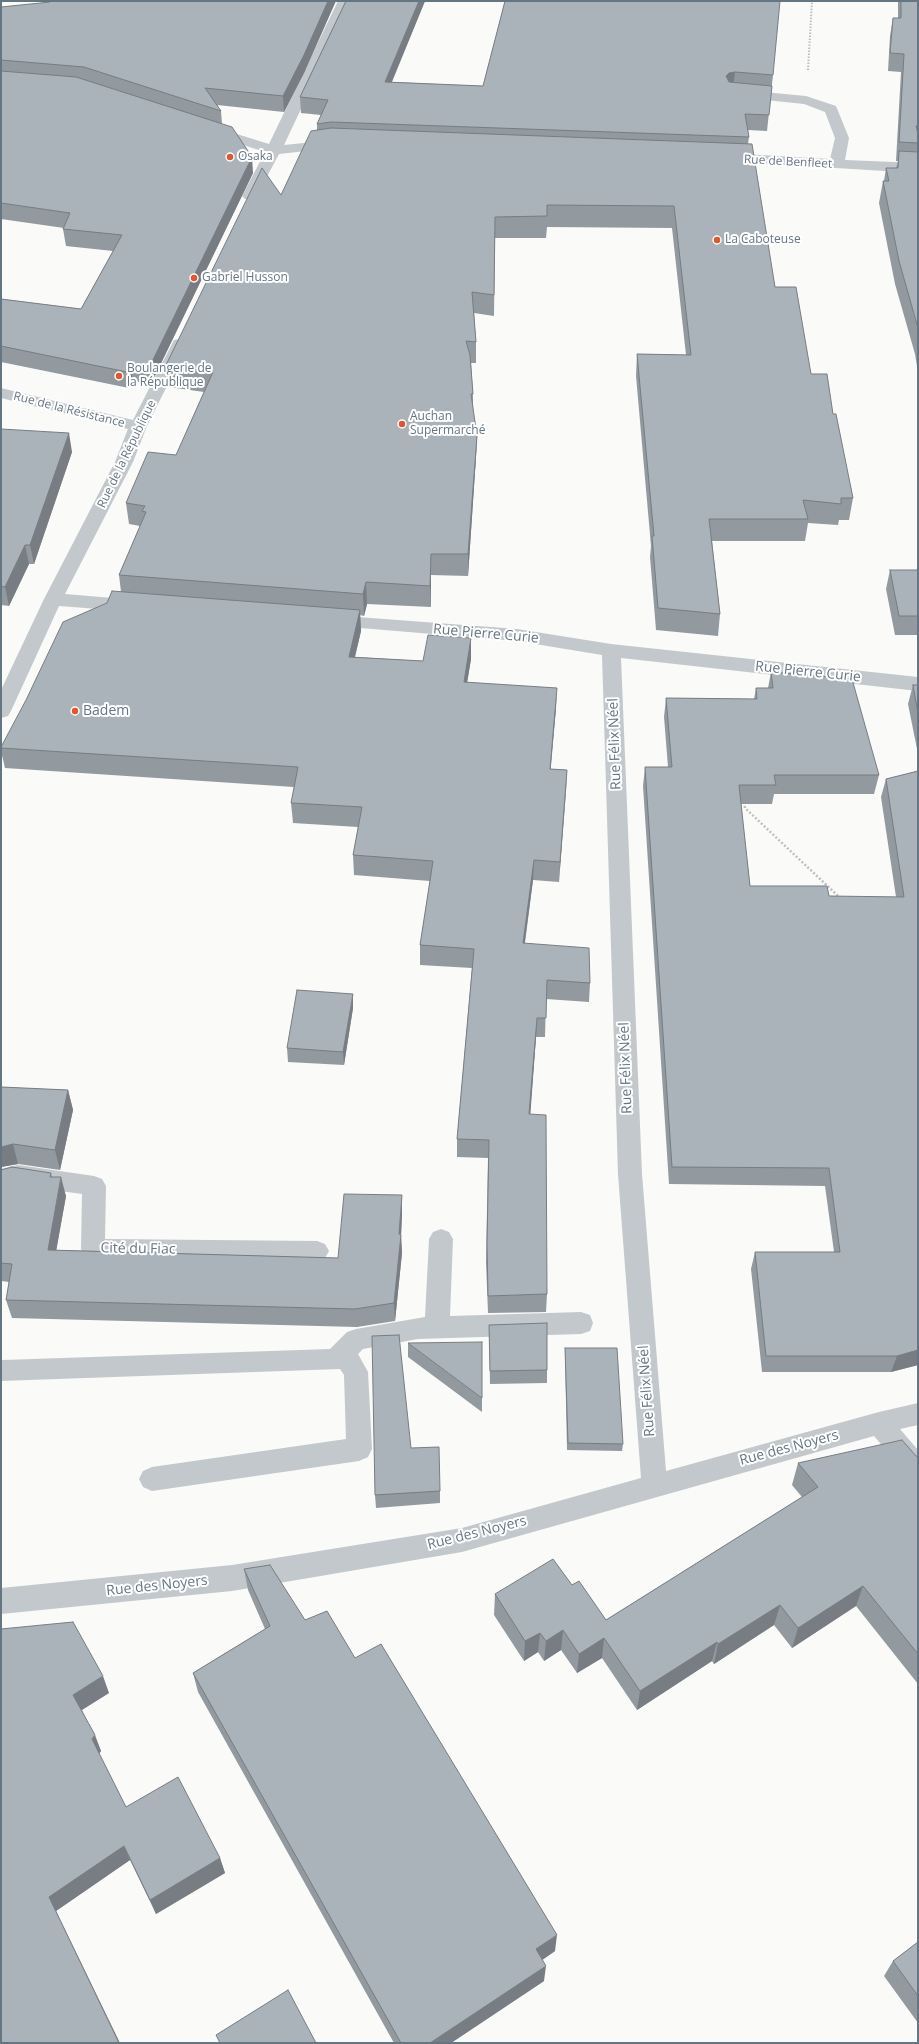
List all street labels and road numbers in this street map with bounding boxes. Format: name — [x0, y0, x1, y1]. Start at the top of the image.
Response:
street label: Rue de Benfleet — [743, 152, 833, 172]
street label: Rue de la Résistance — [12, 389, 126, 431]
street label: Rue de la République — [95, 398, 159, 510]
street label: Rue Pierre Curie — [432, 621, 540, 647]
street label: Rue Pierre Curie — [754, 658, 862, 686]
street label: Rue Félix Néel — [605, 698, 625, 790]
street label: Rue Félix Néel — [616, 1022, 636, 1114]
street label: Cité du Fiac — [100, 1240, 176, 1258]
street label: Rue Félix Néel — [635, 1345, 659, 1437]
street label: Rue des Noyers — [738, 1427, 840, 1469]
street label: Rue des Noyers — [426, 1513, 528, 1553]
street label: Rue des Noyers — [106, 1572, 208, 1600]

